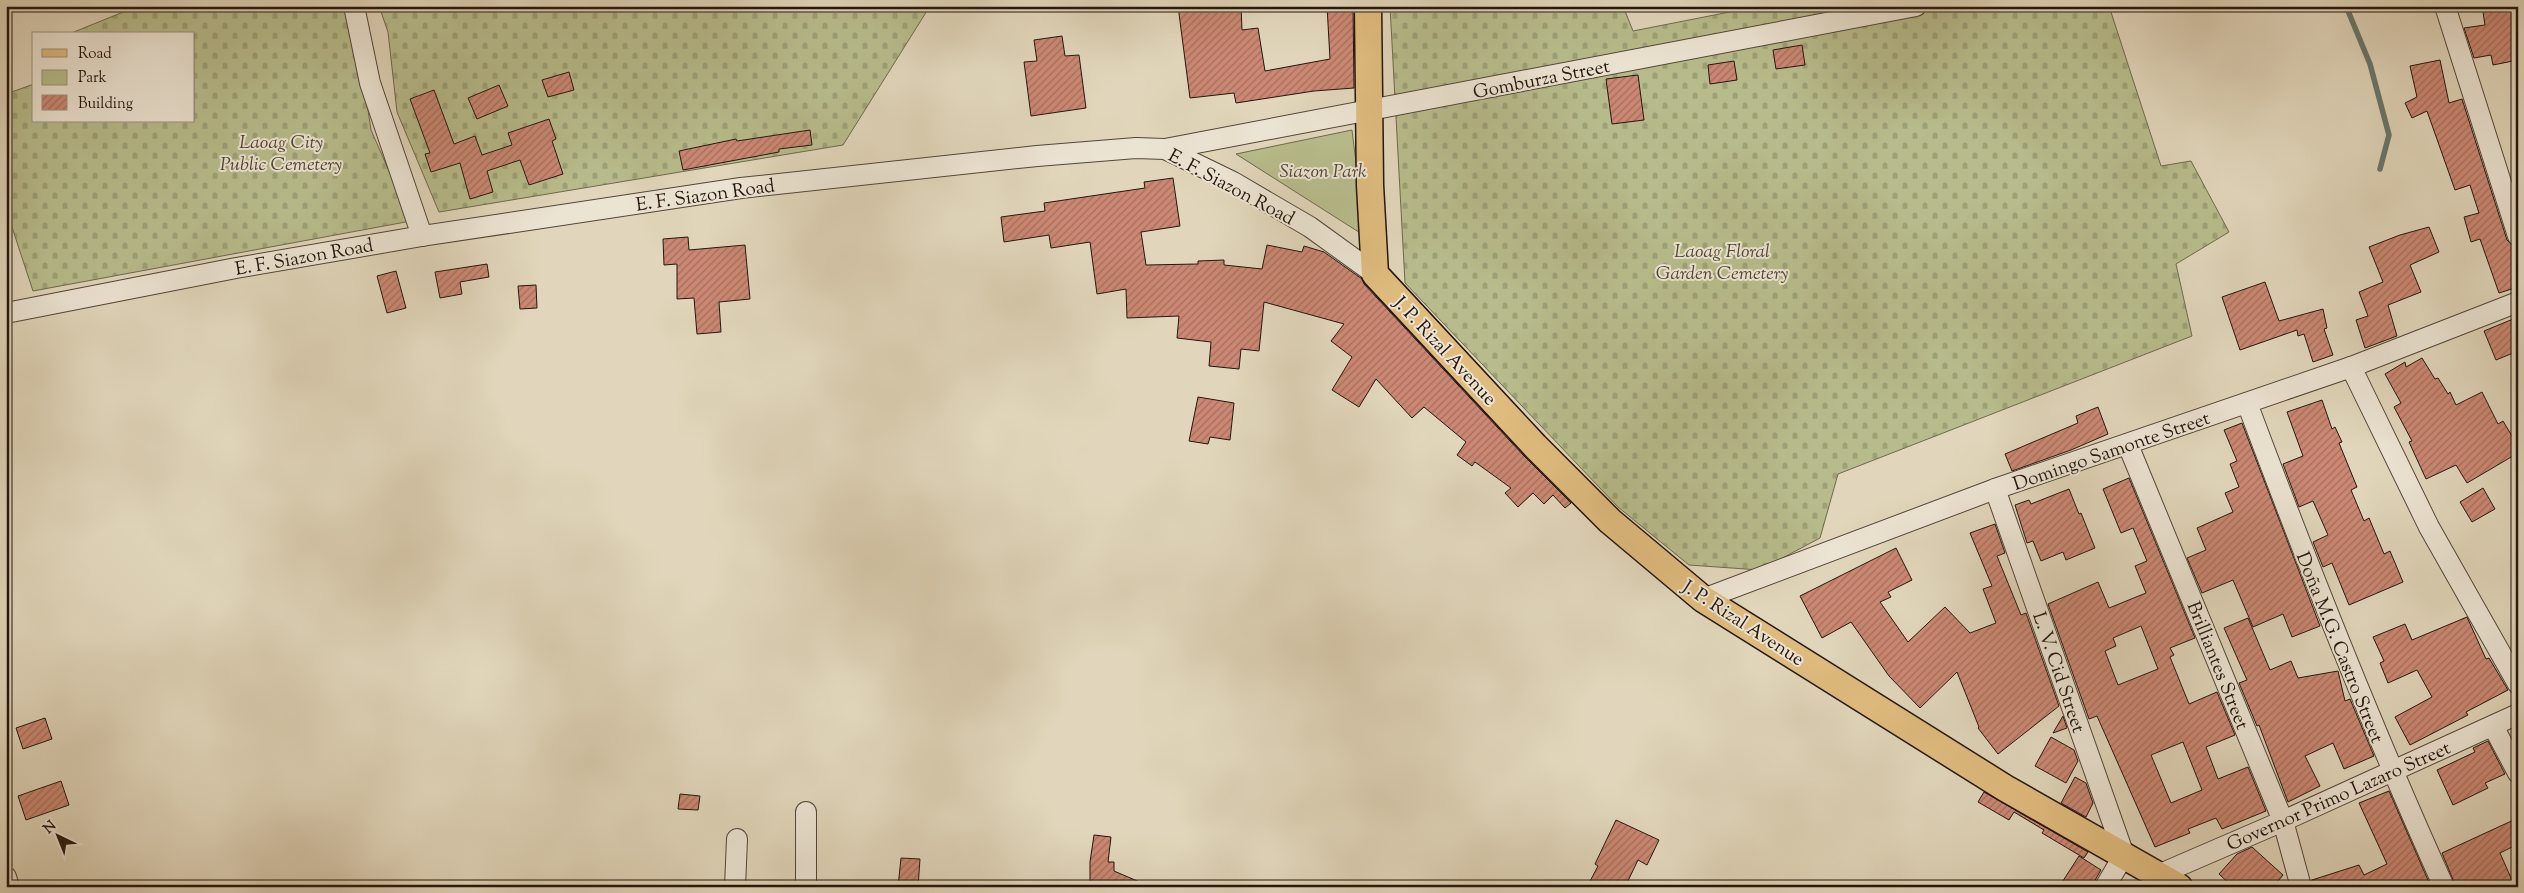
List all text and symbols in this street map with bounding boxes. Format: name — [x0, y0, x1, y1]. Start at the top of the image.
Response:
legend — [32, 32, 195, 122]
text: Road — [78, 44, 112, 65]
street label: Gomburza Street — [1471, 54, 1613, 107]
text: Park — [78, 68, 107, 89]
text: Building — [78, 94, 133, 115]
park label: Laoag City Public Cemetery — [220, 130, 342, 179]
street label: E. F. Siazon Road — [1163, 143, 1299, 233]
park label: Siazon Park — [1279, 159, 1367, 186]
street label: E. F. Siazon Road — [634, 173, 777, 220]
street label: E. F. Siazon Road — [233, 233, 376, 284]
park label: Laoag Floral Garden Cemetery — [1656, 239, 1788, 288]
street label: J. P. Rizal Avenue — [1386, 290, 1502, 412]
street label: Domingo Samonte Street — [2010, 406, 2214, 499]
street label: Doña M.G. Castro Street — [2288, 548, 2390, 748]
street label: J. P. Rizal Avenue — [1676, 574, 1809, 674]
street label: Brilliantes Street — [2179, 598, 2255, 735]
street label: L. V. Cid Street — [2024, 609, 2091, 737]
street label: Governor Primo Lazaro Street — [2223, 735, 2456, 859]
north arrow — [32, 810, 82, 860]
text: N — [40, 817, 61, 839]

